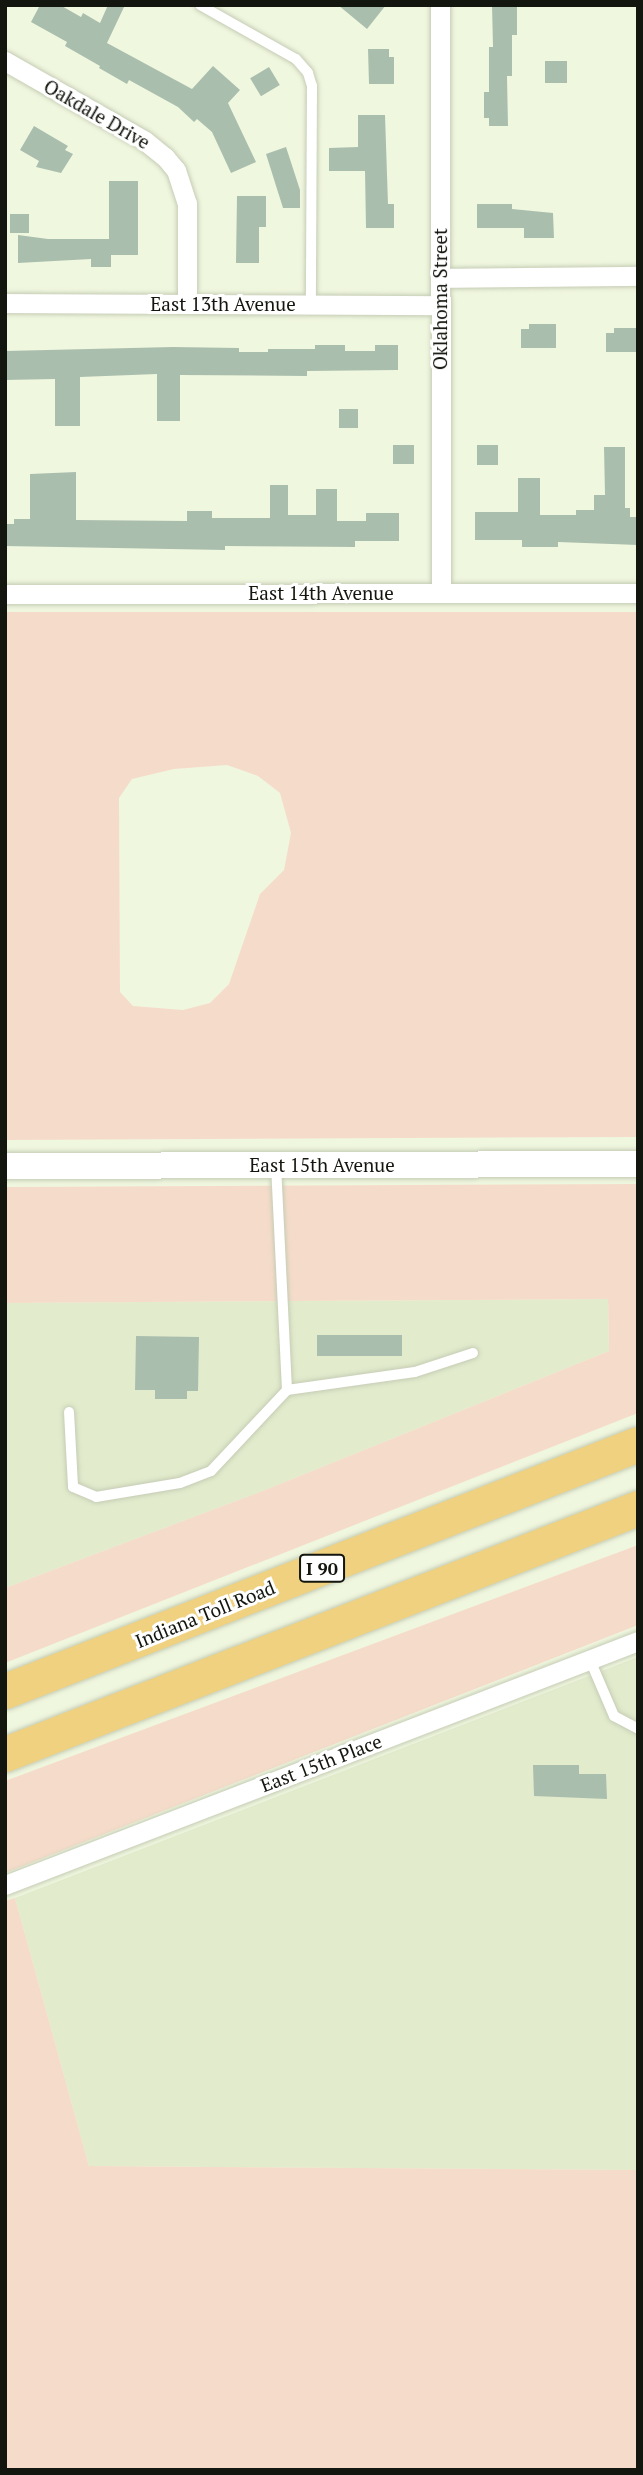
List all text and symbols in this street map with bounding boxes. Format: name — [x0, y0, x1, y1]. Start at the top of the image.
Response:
street label: Oakdale Drive — [40, 74, 154, 154]
street label: Oklahoma Street — [429, 228, 451, 370]
street label: East 13th Avenue — [150, 293, 296, 315]
street label: East 14th Avenue — [248, 582, 394, 604]
street label: East 15th Avenue — [249, 1154, 395, 1176]
road number: I 90 — [298, 1554, 346, 1582]
street label: Indiana Toll Road — [132, 1576, 278, 1652]
street label: East 15th Place — [257, 1729, 385, 1797]

